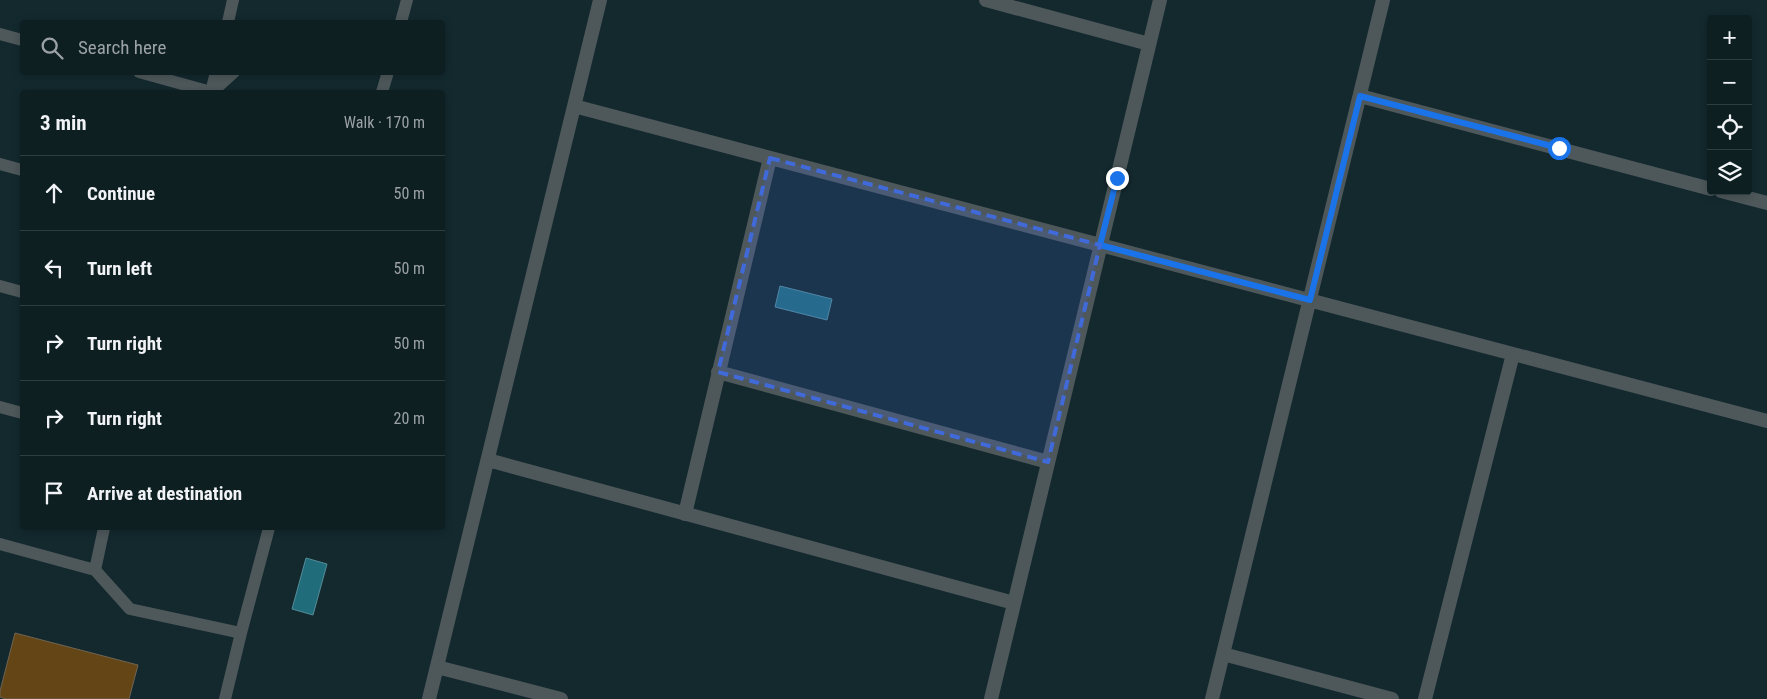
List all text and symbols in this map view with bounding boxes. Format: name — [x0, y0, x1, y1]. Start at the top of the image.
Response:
map controls — [1707, 15, 1752, 195]
button: + — [1707, 15, 1752, 60]
search box — [20, 20, 445, 75]
icon: search — [38, 34, 66, 62]
text: Search here — [78, 36, 166, 59]
button: − — [1707, 60, 1752, 105]
button: locate — [1707, 105, 1752, 150]
text: 3 min — [40, 111, 87, 135]
text: Walk · 170 m — [344, 113, 425, 132]
route start — [1548, 137, 1571, 160]
button: layers — [1707, 150, 1752, 195]
route end — [1106, 167, 1129, 190]
icon: ahead — [40, 179, 68, 207]
text: Continue — [87, 182, 155, 205]
text: 50 m — [393, 184, 425, 203]
icon: left — [40, 254, 68, 282]
text: Turn left — [87, 257, 152, 280]
text: 50 m — [393, 259, 425, 278]
icon: right — [40, 329, 68, 357]
text: Turn right — [87, 332, 162, 355]
text: 50 m — [393, 334, 425, 353]
icon: right — [40, 404, 68, 432]
text: Turn right — [87, 407, 162, 430]
text: 20 m — [393, 409, 425, 428]
icon: arrive — [40, 479, 68, 507]
text: Arrive at destination — [87, 482, 242, 505]

